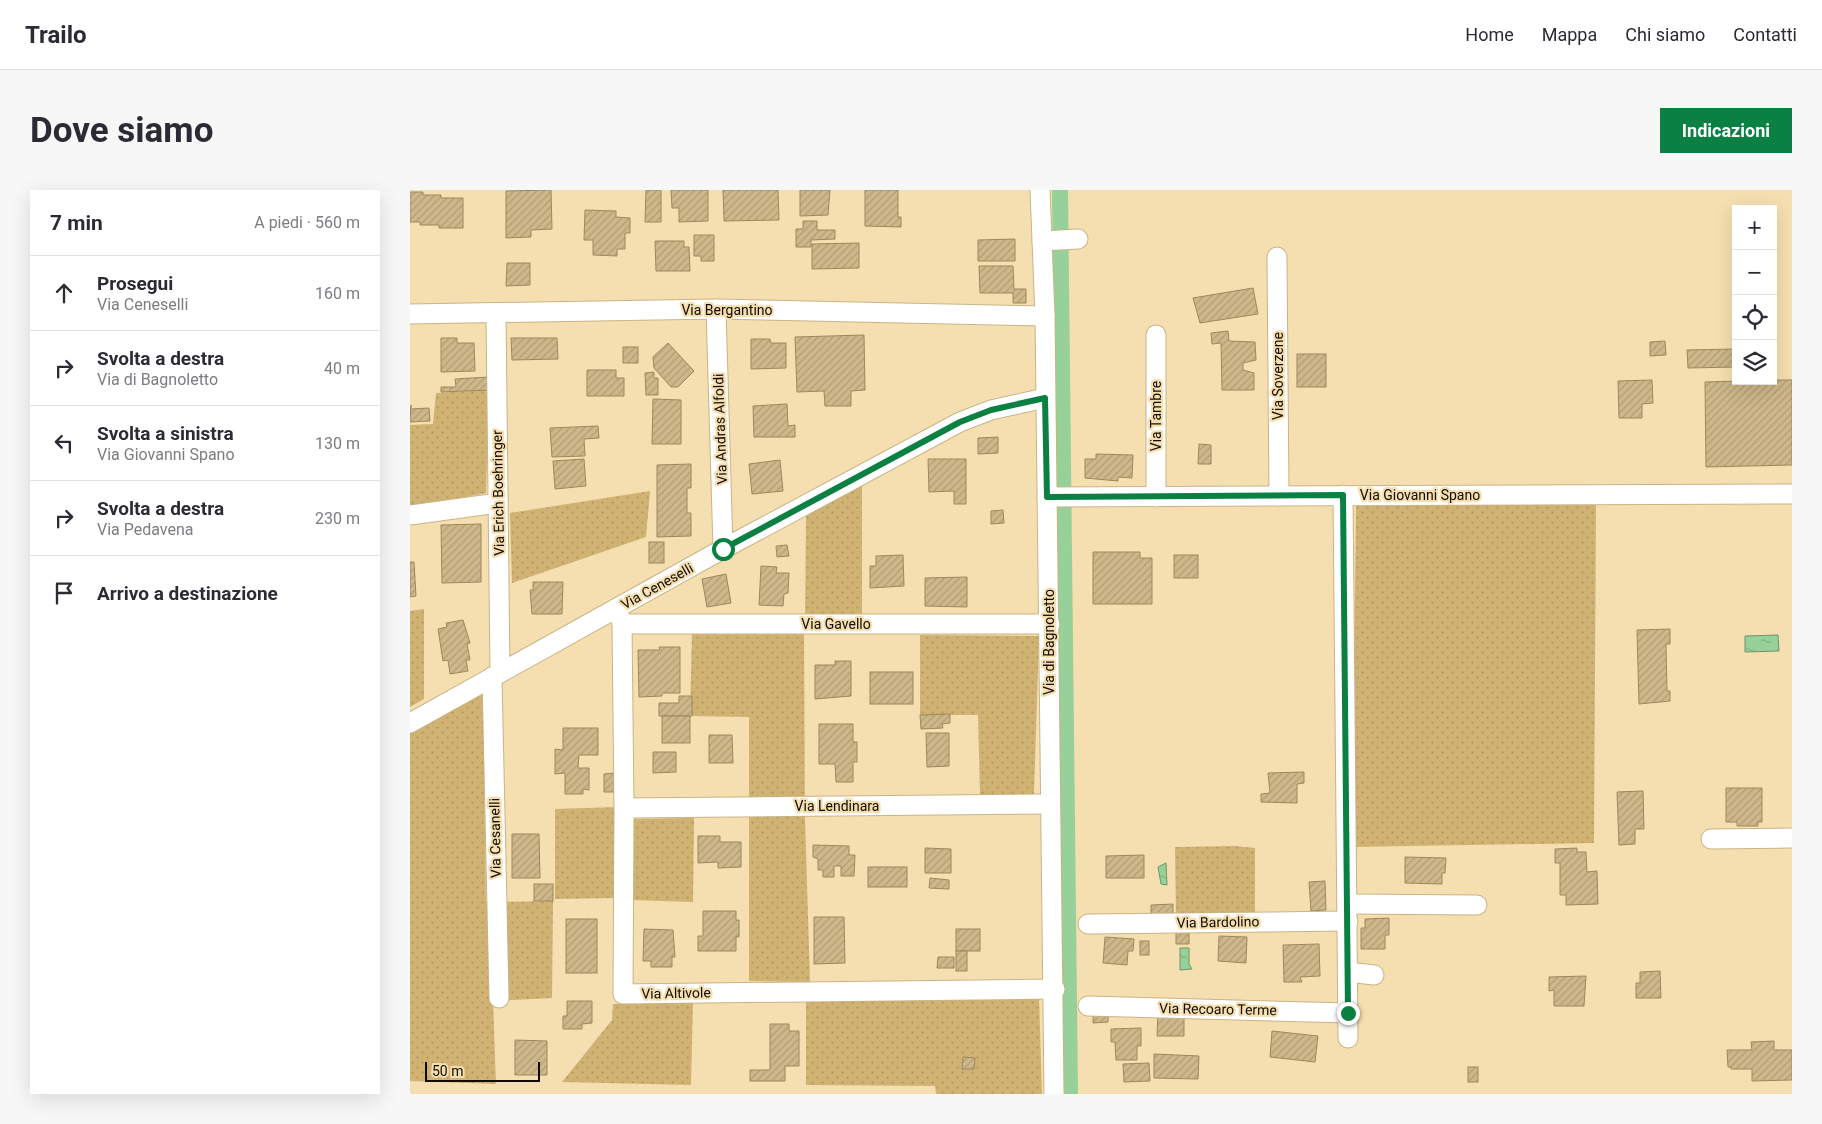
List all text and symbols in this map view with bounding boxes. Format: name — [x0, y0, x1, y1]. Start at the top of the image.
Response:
text: Trailo — [25, 21, 87, 49]
text: Home — [1465, 24, 1514, 45]
text: Mappa — [1542, 24, 1597, 45]
text: Chi siamo — [1625, 24, 1705, 45]
text: Contatti — [1733, 24, 1797, 45]
button: Indicazioni — [1660, 108, 1792, 153]
text: Dove siamo — [30, 110, 213, 151]
map controls — [1732, 205, 1777, 385]
button: + — [1732, 205, 1777, 250]
text: 7 min — [50, 211, 103, 235]
text: A piedi · 560 m — [254, 213, 360, 232]
button: − — [1732, 250, 1777, 295]
text: Prosegui — [97, 272, 173, 295]
icon: ahead — [50, 279, 78, 307]
text: 160 m — [315, 284, 360, 303]
text: Via Ceneselli — [97, 295, 188, 314]
button: locate — [1732, 295, 1777, 340]
street label: Via Bergantino — [681, 302, 773, 318]
street label: Via Soverzene — [1270, 332, 1286, 420]
button: layers — [1732, 340, 1777, 385]
text: Svolta a destra — [97, 347, 224, 370]
icon: right — [50, 354, 78, 382]
text: 40 m — [324, 359, 360, 378]
text: Via di Bagnoletto — [97, 370, 218, 389]
street label: Via Andras Alfoldi — [710, 373, 730, 485]
street label: Via Tambre — [1148, 381, 1164, 451]
text: Svolta a sinistra — [97, 422, 234, 445]
icon: left — [50, 429, 78, 457]
street label: Via Erich Boehringer — [489, 430, 507, 556]
text: 130 m — [315, 434, 360, 453]
text: Via Giovanni Spano — [97, 445, 235, 464]
street label: Via Giovanni Spano — [1360, 487, 1480, 503]
text: Svolta a destra — [97, 497, 224, 520]
icon: right — [50, 504, 78, 532]
text: 230 m — [315, 509, 360, 528]
text: Via Pedavena — [97, 520, 194, 539]
route start — [712, 538, 735, 561]
street label: Via Ceneselli — [618, 560, 696, 612]
icon: arrive — [50, 579, 78, 607]
text: Arrivo a destinazione — [97, 582, 278, 605]
street label: Via di Bagnoletto — [1041, 589, 1057, 695]
street label: Via Gavello — [801, 616, 871, 632]
street label: Via Cesanelli — [486, 798, 504, 878]
street label: Via Lendinara — [795, 798, 879, 814]
street label: Via Bardolino — [1176, 913, 1260, 931]
street label: Via Altivole — [641, 984, 711, 1002]
street label: Via Recoaro Terme — [1159, 1000, 1277, 1018]
route end — [1337, 1002, 1360, 1025]
scale bar — [425, 1059, 540, 1082]
text: 50 m — [432, 1063, 464, 1079]

